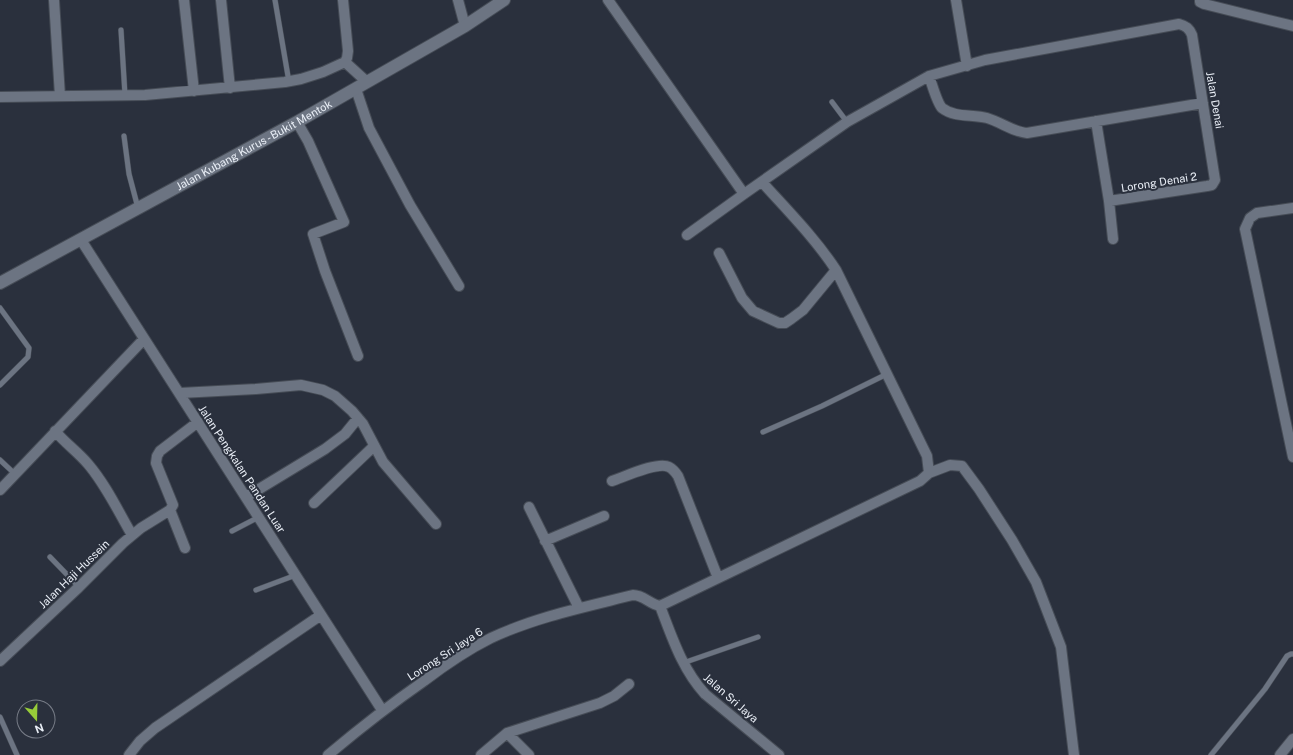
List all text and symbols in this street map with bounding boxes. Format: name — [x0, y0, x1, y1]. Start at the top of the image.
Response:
street label: Jalan Denai — [1204, 71, 1226, 129]
street label: Jalan Kubang Kurus - Bukit Mentok — [174, 97, 334, 192]
street label: Lorong Denai 2 — [1120, 170, 1198, 194]
street label: Jalan Pengkalan Pandan Luar — [196, 403, 288, 535]
street label: Jalan Haji Hussein — [36, 537, 112, 611]
street label: Lorong Sri Jaya 6 — [405, 625, 485, 683]
street label: Jalan Sri Jaya — [701, 671, 761, 725]
north arrow — [16, 699, 56, 739]
text: N — [33, 721, 46, 736]

